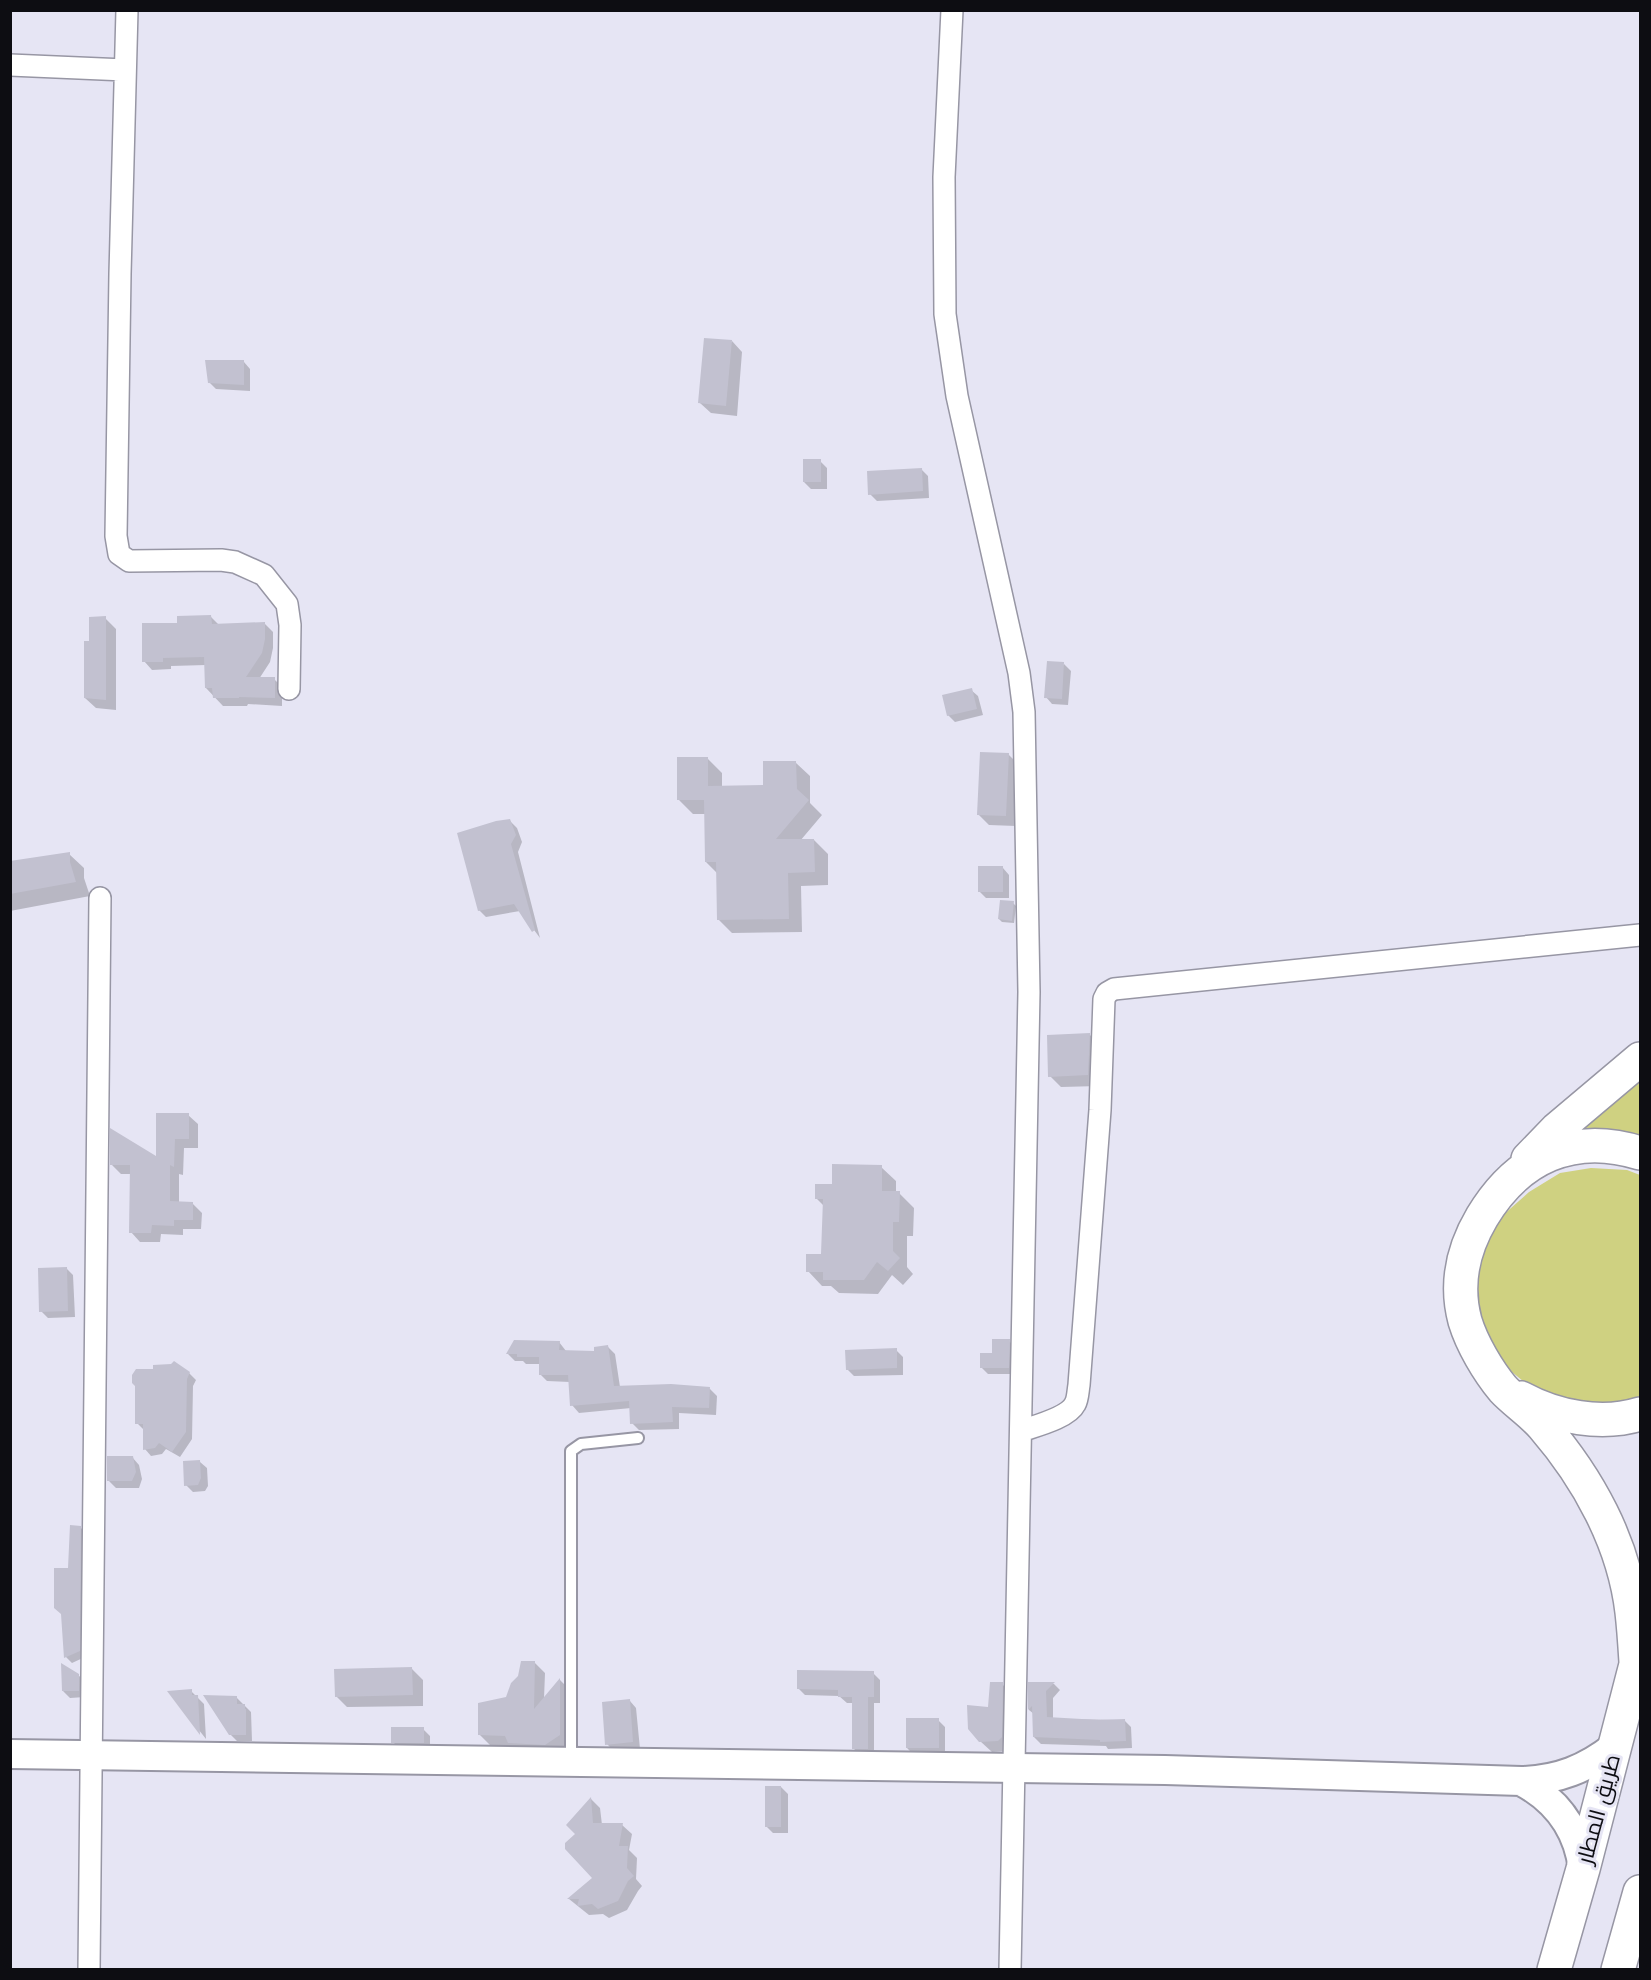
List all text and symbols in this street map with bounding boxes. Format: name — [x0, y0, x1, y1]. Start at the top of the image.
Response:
street label: طريق المطار — [1567, 1751, 1628, 1869]

